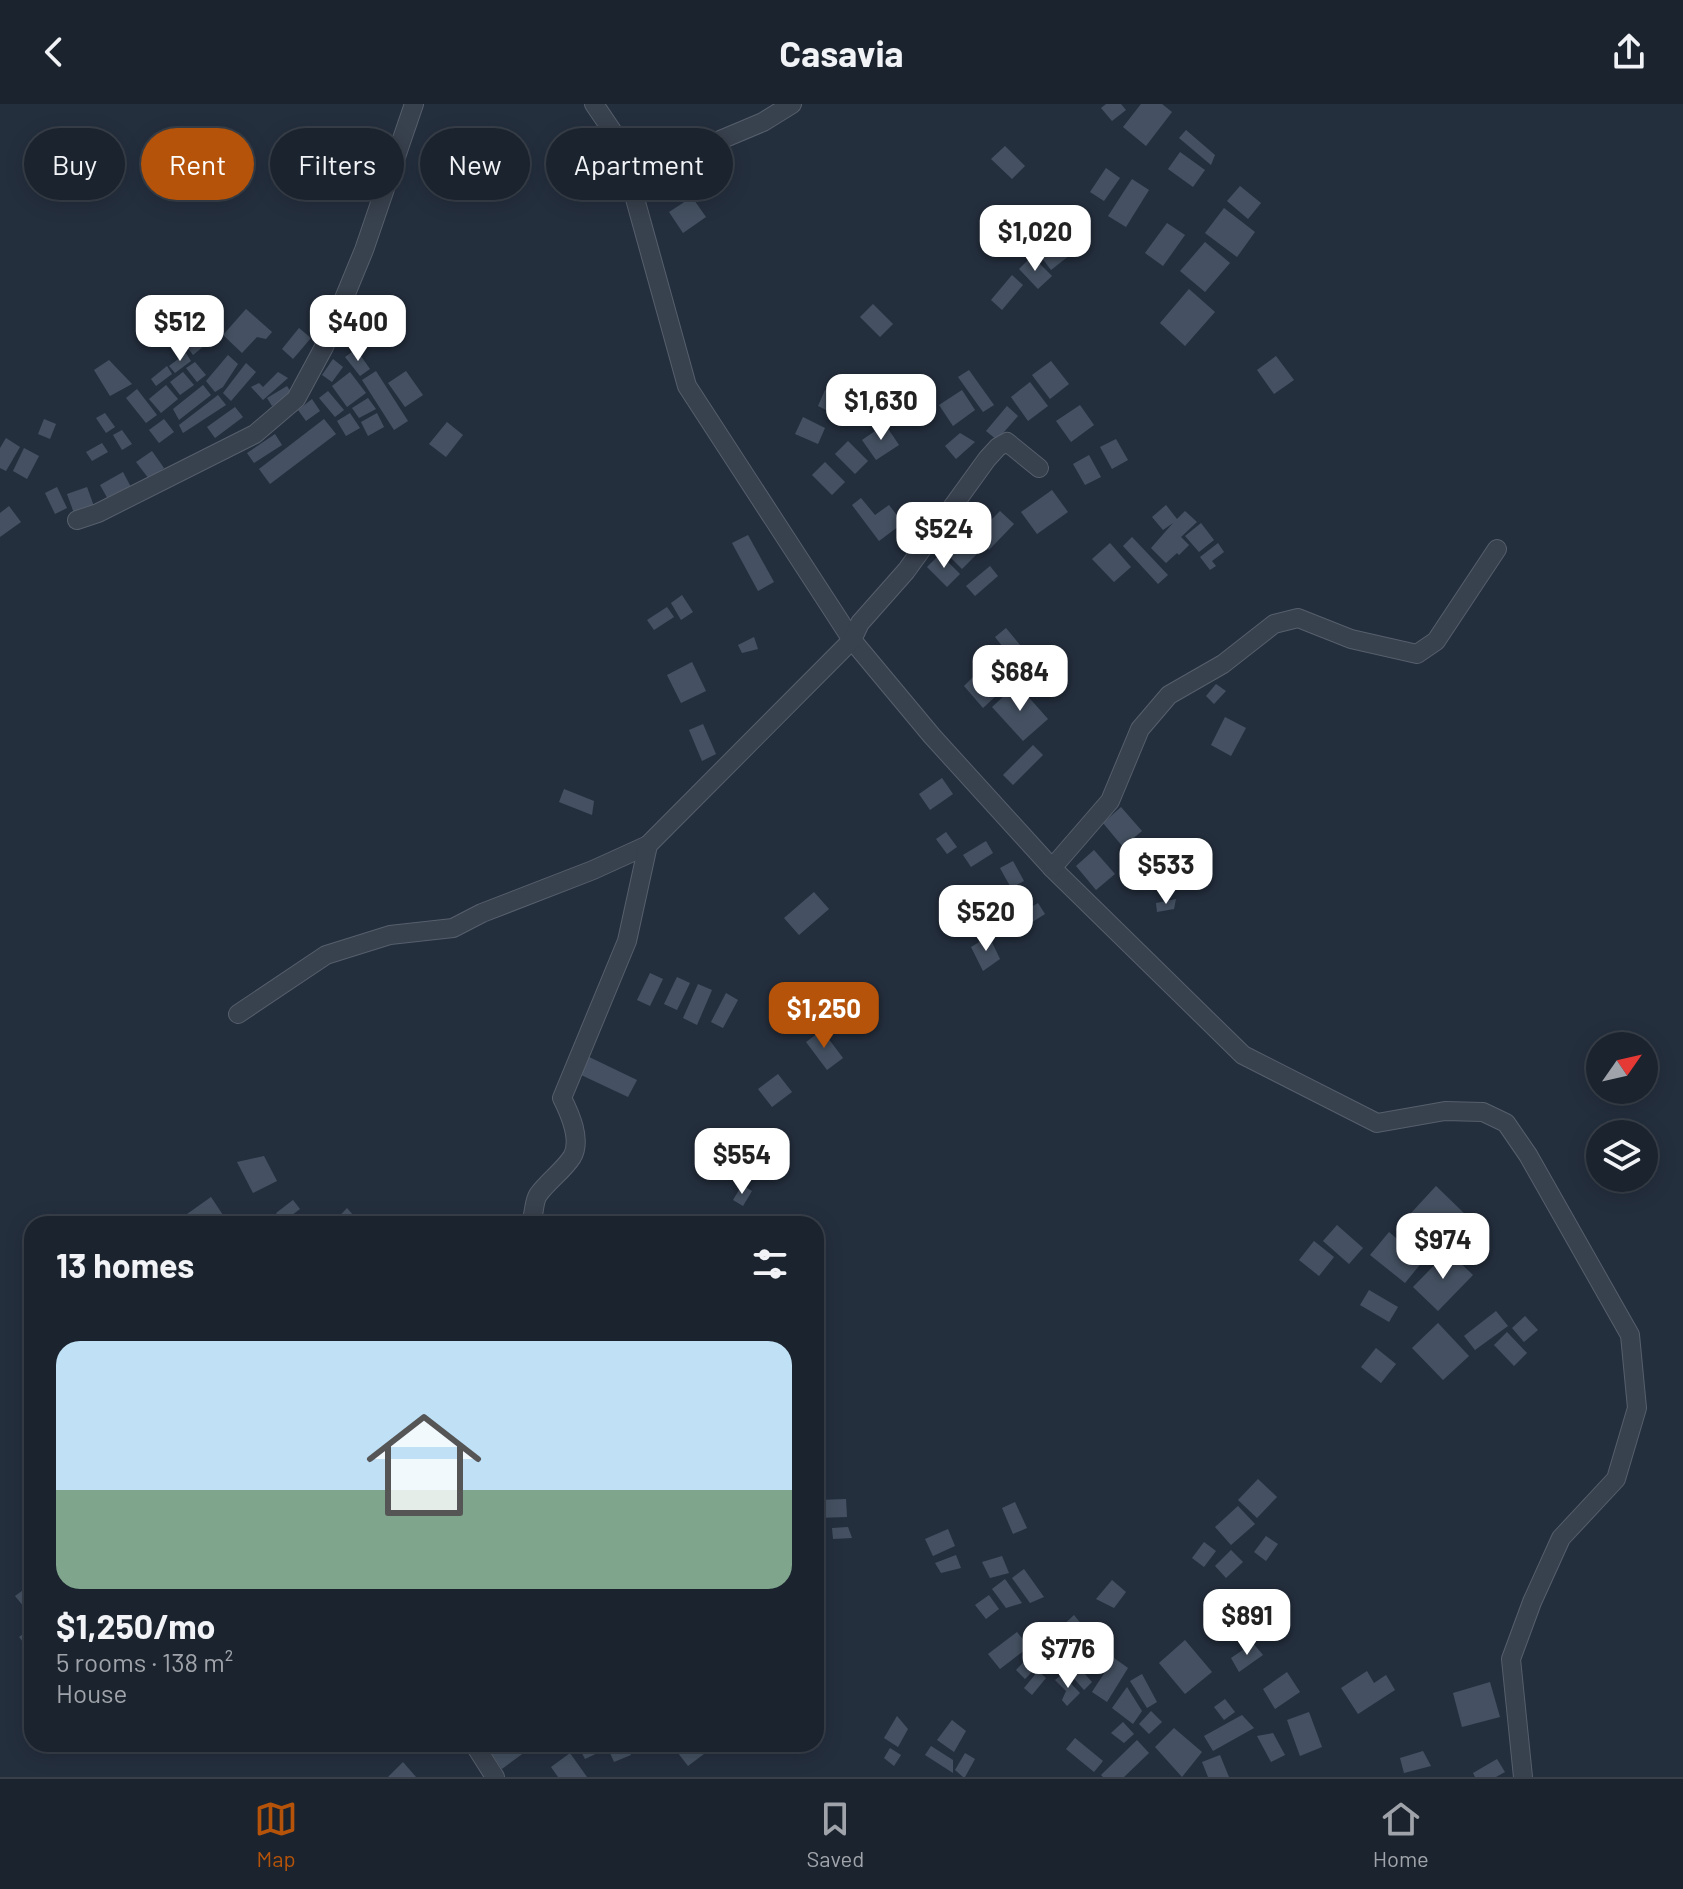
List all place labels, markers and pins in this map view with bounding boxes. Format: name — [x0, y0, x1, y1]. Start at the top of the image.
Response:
pin: $1,020 — [970, 205, 1100, 273]
pin: $512 — [133, 295, 227, 363]
pin: $400 — [311, 295, 405, 363]
pin: $1,630 — [816, 374, 946, 442]
pin: $524 — [897, 502, 991, 570]
pin: $684 — [973, 645, 1067, 713]
pin: $533 — [1119, 838, 1213, 906]
pin: $520 — [939, 885, 1033, 953]
pin: $1,250 — [759, 982, 889, 1050]
pin: $554 — [695, 1128, 789, 1196]
pin: $974 — [1396, 1213, 1490, 1281]
pin: $891 — [1200, 1589, 1294, 1657]
pin: $776 — [1021, 1622, 1115, 1690]

